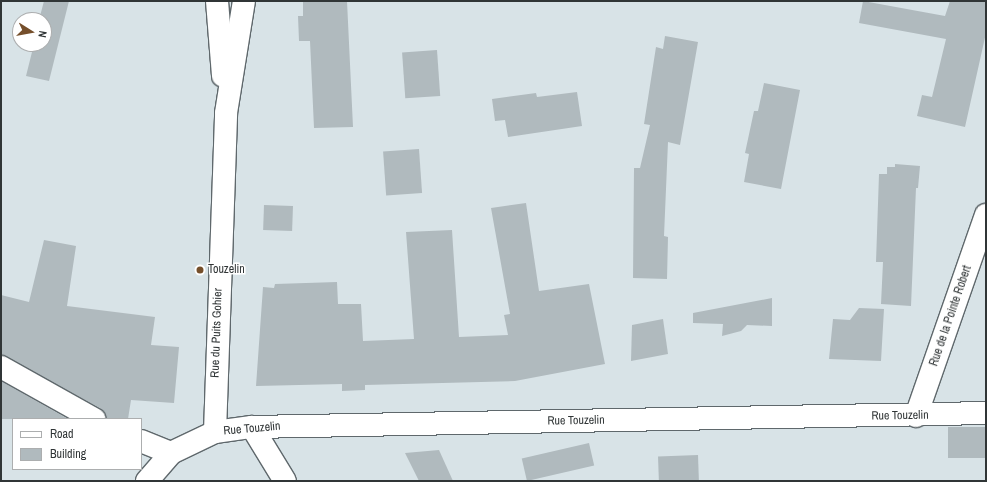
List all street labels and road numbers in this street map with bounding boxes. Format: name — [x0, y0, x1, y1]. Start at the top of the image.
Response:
street label: Rue de la Pointe Robert — [927, 264, 975, 368]
street label: Rue du Puits Gohier — [208, 288, 226, 378]
street label: Rue Touzelin — [871, 408, 929, 424]
street label: Rue Touzelin — [547, 413, 605, 429]
street label: Rue Touzelin — [223, 419, 281, 439]

